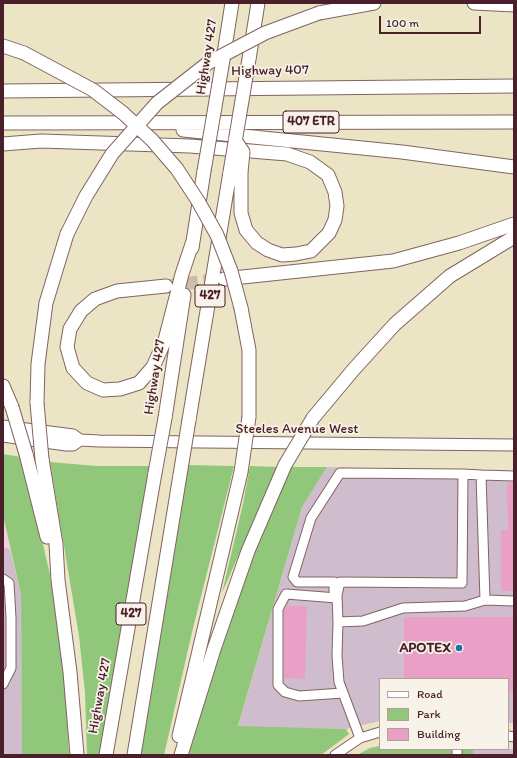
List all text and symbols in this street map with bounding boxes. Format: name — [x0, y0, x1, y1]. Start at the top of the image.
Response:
scale bar — [381, 8, 483, 34]
text: 100 m — [386, 16, 419, 30]
street label: Highway 427 — [193, 18, 221, 96]
street label: Highway 407 — [231, 62, 309, 80]
road number: 407 ETR — [283, 111, 339, 133]
road number: 427 — [195, 285, 225, 307]
street label: Highway 427 — [141, 338, 169, 416]
street label: Steeles Avenue West — [235, 421, 359, 437]
road number: 427 — [116, 603, 146, 625]
place label: APOTEX — [399, 640, 451, 656]
marker: APOTEX — [454, 643, 464, 653]
street label: Highway 427 — [85, 657, 115, 735]
legend — [379, 678, 509, 750]
text: Road — [417, 687, 443, 701]
text: Park — [417, 707, 441, 721]
text: Building — [417, 727, 460, 741]

